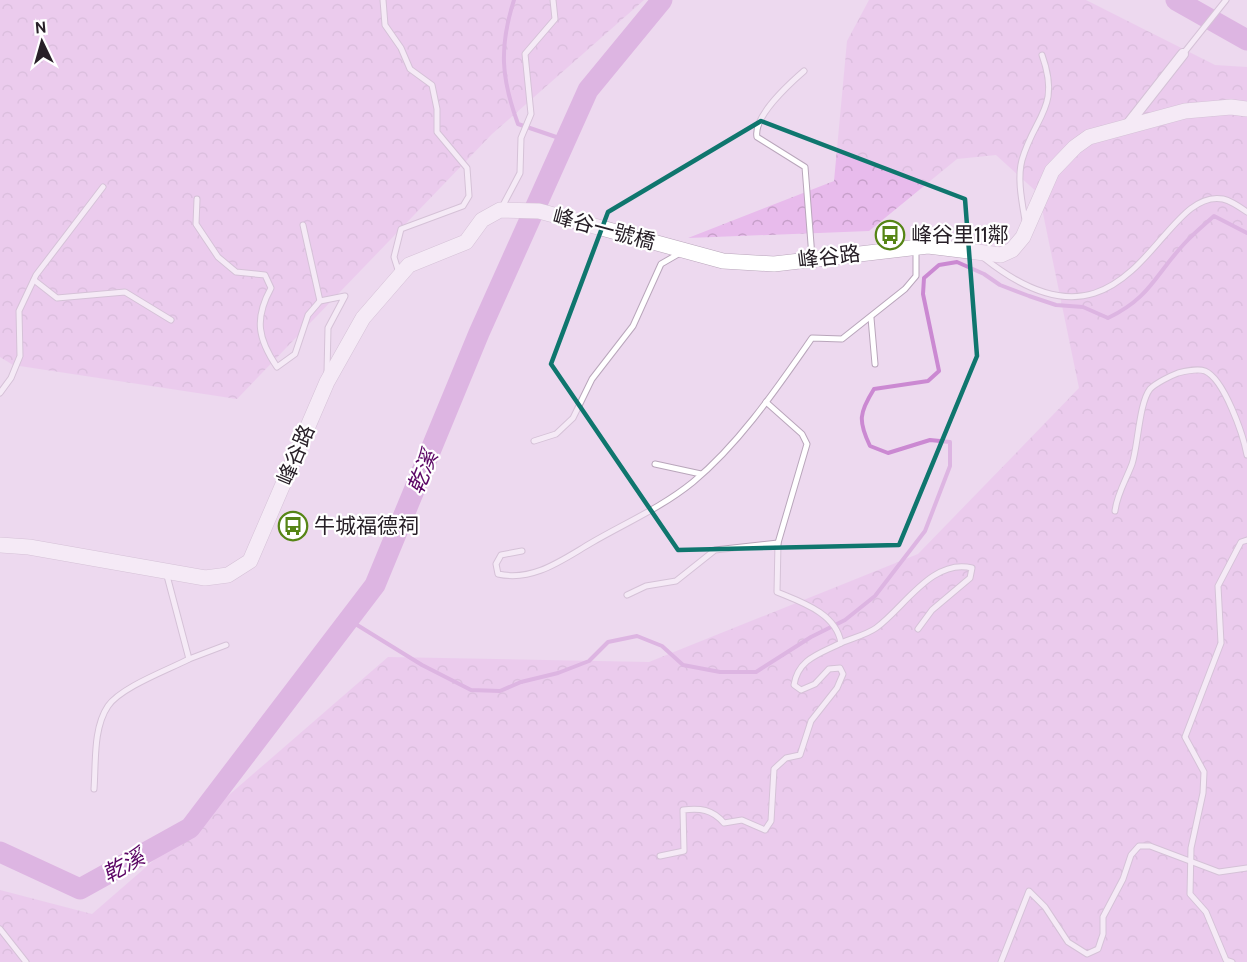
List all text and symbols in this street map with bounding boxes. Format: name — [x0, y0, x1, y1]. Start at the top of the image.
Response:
north arrow — [12, 12, 72, 72]
text: N — [34, 18, 47, 38]
street label: 峰谷一號橋 — [550, 203, 658, 254]
bus stop icon: 峰谷里11鄰 — [874, 219, 906, 251]
place label: 峰谷里11鄰 — [911, 222, 1009, 247]
street label: 峰谷路 — [796, 240, 862, 273]
street label: 峰谷路 — [272, 421, 319, 489]
water label: 乾溪 — [402, 444, 444, 498]
bus stop icon: 牛城福德祠 — [277, 510, 309, 542]
place label: 牛城福德祠 — [314, 513, 419, 538]
water label: 乾溪 — [97, 842, 152, 888]

